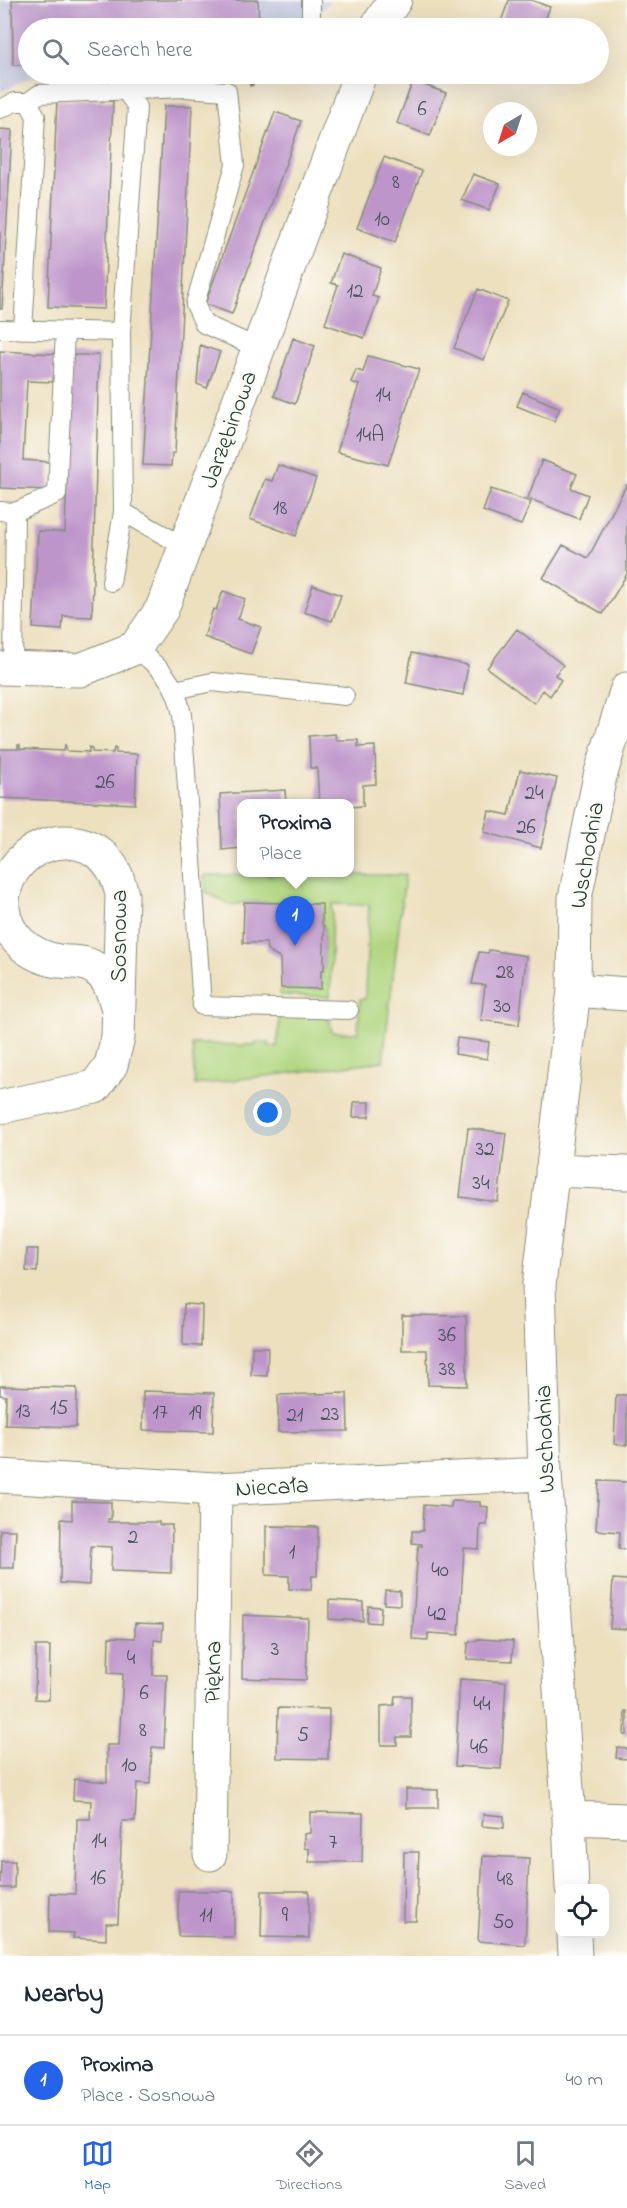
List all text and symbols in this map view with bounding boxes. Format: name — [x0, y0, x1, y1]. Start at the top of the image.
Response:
search box — [18, 18, 609, 84]
icon: search — [39, 35, 72, 68]
text: Search here — [87, 35, 192, 67]
house number: 6 — [417, 95, 427, 125]
north arrow — [483, 102, 537, 156]
house number: 8 — [392, 168, 400, 198]
house number: 10 — [374, 205, 390, 235]
house number: 12 — [346, 277, 364, 307]
street label: Jarzębinowa — [193, 366, 268, 494]
house number: 14 — [375, 381, 391, 411]
house number: 14A — [356, 421, 384, 451]
house number: 18 — [273, 494, 287, 524]
house number: 26 — [95, 768, 115, 798]
house number: 24 — [524, 779, 544, 809]
popup — [237, 799, 354, 877]
street label: Wschodnia — [562, 799, 615, 912]
text: Proxima — [259, 808, 332, 840]
house number: 26 — [516, 813, 536, 843]
text: Place — [259, 840, 302, 869]
street label: Sosnowa — [103, 889, 138, 983]
pin: 1 — [276, 896, 314, 946]
house number: 28 — [496, 958, 514, 988]
house number: 30 — [493, 992, 511, 1022]
your location — [253, 1098, 282, 1127]
house number: 32 — [475, 1135, 495, 1165]
house number: 34 — [472, 1169, 490, 1199]
house number: 36 — [438, 1321, 456, 1351]
house number: 38 — [439, 1355, 455, 1385]
street label: Wschodnia — [527, 1384, 566, 1493]
house number: 15 — [50, 1394, 68, 1424]
house number: 13 — [15, 1397, 31, 1427]
house number: 17 — [152, 1398, 168, 1428]
house number: 19 — [189, 1399, 202, 1429]
house number: 23 — [320, 1400, 340, 1430]
house number: 21 — [286, 1401, 304, 1431]
street label: Niecała — [235, 1469, 310, 1508]
house number: 2 — [128, 1523, 138, 1553]
house number: 1 — [289, 1538, 296, 1568]
house number: 40 — [431, 1556, 449, 1586]
house number: 42 — [427, 1600, 447, 1630]
house number: 3 — [271, 1635, 279, 1665]
street label: Piękna — [196, 1640, 233, 1704]
house number: 4 — [127, 1644, 136, 1674]
house number: 6 — [139, 1679, 149, 1709]
house number: 44 — [473, 1690, 491, 1720]
house number: 8 — [139, 1716, 147, 1746]
house number: 5 — [297, 1721, 309, 1751]
house number: 46 — [470, 1733, 488, 1763]
house number: 10 — [121, 1751, 137, 1781]
house number: 14 — [91, 1827, 107, 1857]
house number: 7 — [329, 1828, 338, 1858]
house number: 16 — [90, 1864, 106, 1894]
house number: 48 — [497, 1865, 513, 1895]
map controls — [555, 1884, 609, 1938]
button: locate — [555, 1884, 609, 1938]
house number: 11 — [199, 1901, 213, 1931]
house number: 9 — [282, 1901, 289, 1931]
house number: 50 — [492, 1908, 514, 1938]
text: Nearby — [24, 1976, 103, 2014]
text: Proxima — [81, 2050, 153, 2082]
text: 1 — [40, 2066, 47, 2095]
text: 40 m — [566, 2066, 603, 2095]
text: Place · Sosnowa — [81, 2082, 215, 2111]
tab: Map — [81, 2137, 114, 2197]
tab: Directions — [276, 2137, 342, 2197]
tab: Saved — [504, 2137, 546, 2197]

